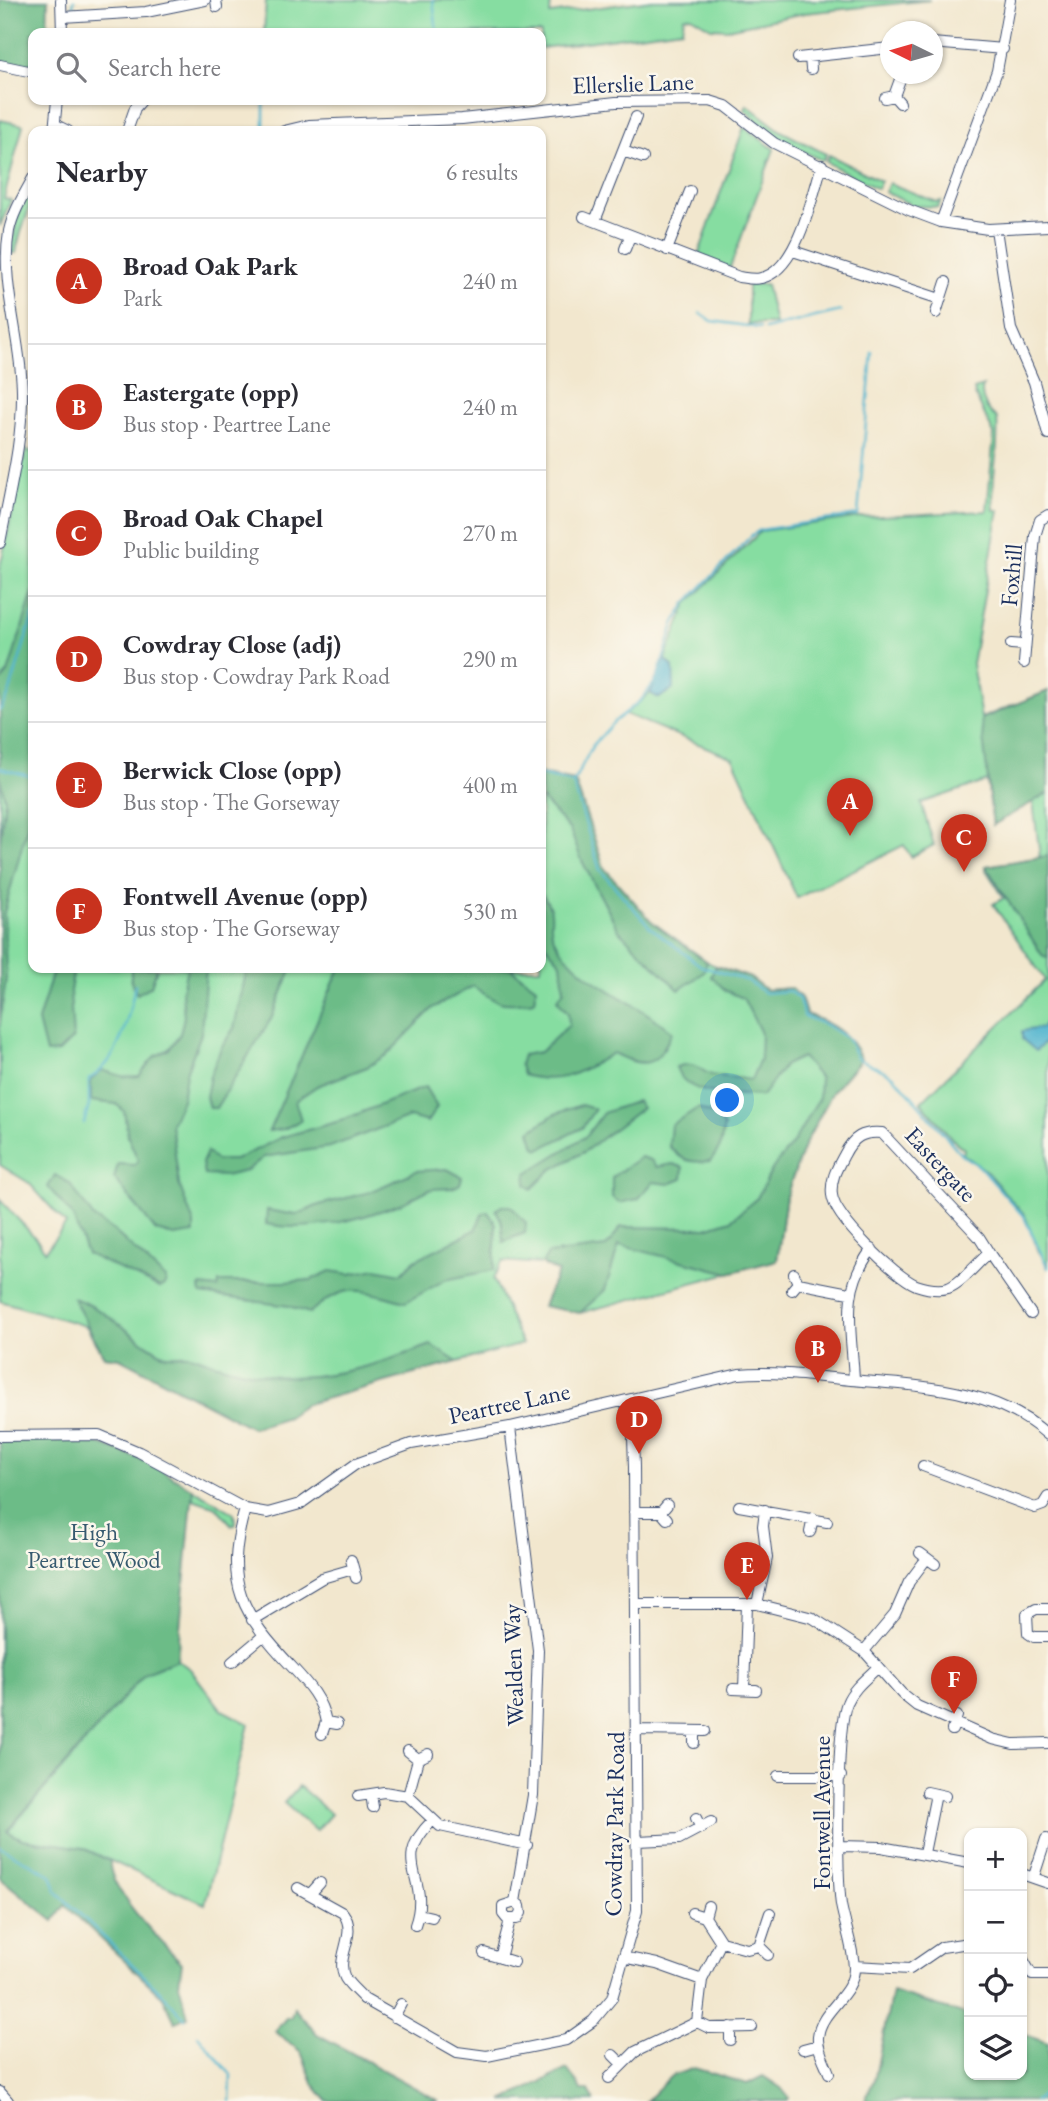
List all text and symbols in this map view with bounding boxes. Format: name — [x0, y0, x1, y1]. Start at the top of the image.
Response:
north arrow — [880, 21, 943, 84]
search box — [28, 28, 546, 105]
icon: search — [52, 48, 90, 86]
text: Search here — [108, 50, 221, 84]
street label: Ellerslie Lane — [572, 65, 694, 101]
text: Nearby — [56, 152, 148, 191]
text: 6 results — [446, 157, 518, 187]
text: Broad Oak Park — [123, 249, 298, 283]
text: A — [71, 266, 87, 296]
text: 240 m — [462, 266, 518, 296]
text: Park — [123, 283, 162, 313]
text: Eastergate (opp) — [123, 375, 299, 409]
text: B — [72, 392, 86, 422]
text: 240 m — [462, 392, 518, 422]
text: Bus stop · Peartree Lane — [123, 409, 331, 439]
text: Broad Oak Chapel — [123, 501, 323, 535]
text: C — [71, 518, 87, 548]
text: 270 m — [462, 518, 518, 548]
text: Public building — [123, 535, 259, 565]
street label: Foxhill — [993, 542, 1029, 608]
text: Cowdray Close (adj) — [123, 627, 341, 661]
text: D — [70, 644, 88, 674]
text: 290 m — [462, 644, 518, 674]
text: Bus stop · Cowdray Park Road — [123, 661, 390, 691]
text: Berwick Close (opp) — [123, 753, 341, 787]
text: E — [72, 770, 86, 800]
text: 400 m — [462, 770, 518, 800]
pin: A — [827, 778, 873, 836]
text: Bus stop · The Gorseway — [123, 787, 340, 817]
pin: C — [941, 814, 987, 872]
text: Fontwell Avenue (opp) — [123, 879, 368, 913]
text: F — [73, 896, 85, 926]
text: 530 m — [462, 896, 518, 926]
text: Bus stop · The Gorseway — [123, 913, 340, 943]
your location — [710, 1083, 744, 1117]
street label: Eastergate — [898, 1120, 984, 1208]
pin: B — [795, 1325, 841, 1383]
street label: Peartree Lane — [445, 1375, 573, 1431]
pin: D — [616, 1396, 662, 1454]
park label: High Peartree Wood — [27, 1516, 162, 1575]
pin: E — [724, 1542, 770, 1600]
street label: Wealden Way — [495, 1603, 531, 1727]
pin: F — [931, 1656, 977, 1714]
street label: Cowdray Park Road — [597, 1730, 631, 1917]
street label: Fontwell Avenue — [806, 1736, 837, 1890]
map controls — [964, 1828, 1027, 2080]
button: + — [964, 1828, 1027, 1891]
button: − — [964, 1891, 1027, 1954]
button: locate — [964, 1954, 1027, 2017]
button: layers — [964, 2017, 1027, 2080]

